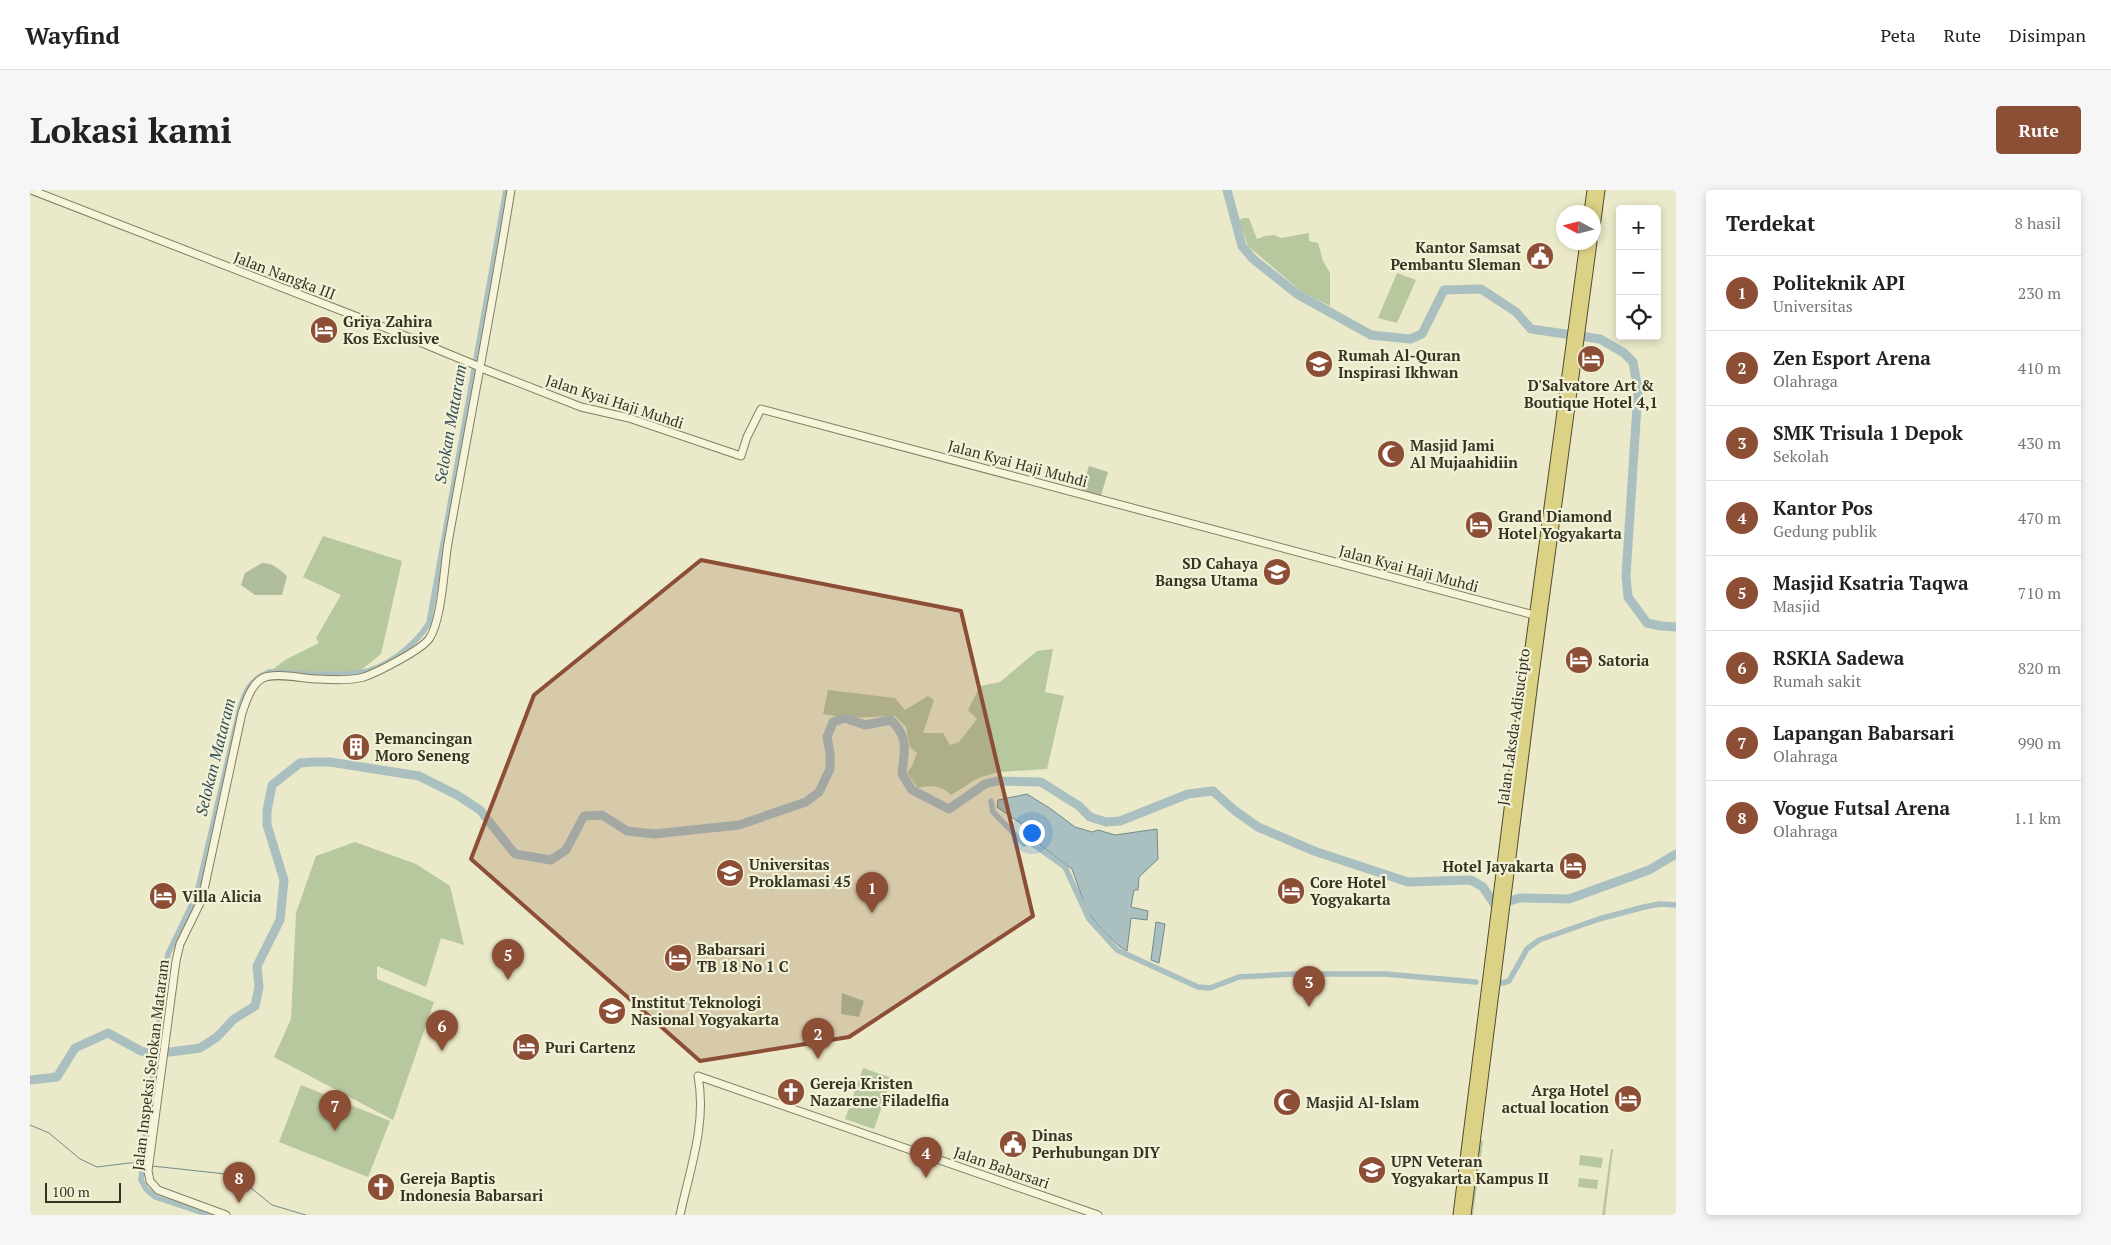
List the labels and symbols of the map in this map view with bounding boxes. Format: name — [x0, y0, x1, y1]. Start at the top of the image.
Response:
north arrow — [1556, 205, 1601, 250]
place label: Kantor Samsat Pembantu Sleman — [1390, 237, 1521, 274]
public building icon: Kantor Samsat Pembantu Sleman — [1525, 241, 1555, 271]
street label: Jalan Nangka III — [231, 246, 339, 304]
place label: Griya Zahira Kos Exclusive — [343, 311, 439, 348]
hotel icon: Griya Zahira Kos Exclusive — [309, 315, 339, 345]
hotel icon: D'Salvatore Art & Boutique Hotel 4,1 — [1576, 344, 1606, 374]
place label: Rumah Al-Quran Inspirasi Ikhwan — [1338, 345, 1461, 382]
school or university icon: Rumah Al-Quran Inspirasi Ikhwan — [1304, 349, 1334, 379]
water label: Selokan Mataram — [429, 363, 471, 485]
street label: Jalan Kyai Haji Muhdi — [544, 369, 686, 433]
place label: D'Salvatore Art & Boutique Hotel 4,1 — [1524, 375, 1658, 412]
street label: Jalan Kyai Haji Muhdi — [946, 435, 1090, 491]
place label: Masjid Jami Al Mujaahidiin — [1410, 435, 1518, 472]
mosque icon: Masjid Jami Al Mujaahidiin — [1376, 439, 1406, 469]
place label: Grand Diamond Hotel Yogyakarta — [1498, 506, 1623, 543]
hotel icon: Grand Diamond Hotel Yogyakarta — [1464, 510, 1494, 540]
street label: Jalan Kyai Haji Muhdi — [1337, 540, 1481, 596]
place label: SD Cahaya Bangsa Utama — [1155, 553, 1259, 590]
school or university icon: SD Cahaya Bangsa Utama — [1262, 557, 1292, 587]
hotel icon: Satoria — [1564, 645, 1594, 675]
street label: Jalan Laksda Adisucipto — [1492, 647, 1534, 807]
place label: Satoria — [1598, 650, 1650, 670]
water label: Selokan Mataram — [190, 696, 240, 818]
place label: Pemancingan Moro Seneng — [375, 728, 473, 765]
building icon: Pemancingan Moro Seneng — [341, 732, 371, 762]
your location — [1019, 820, 1045, 846]
hotel icon: Hotel Jayakarta — [1558, 851, 1588, 881]
place label: Universitas Proklamasi 45 — [749, 854, 851, 891]
place label: Hotel Jayakarta — [1443, 856, 1555, 876]
school or university icon: Universitas Proklamasi 45 — [715, 858, 745, 888]
pin: 1 — [856, 872, 888, 913]
place label: Core Hotel Yogyakarta — [1310, 872, 1391, 909]
hotel icon: Core Hotel Yogyakarta — [1276, 876, 1306, 906]
hotel icon: Villa Alicia — [148, 881, 178, 911]
place label: Villa Alicia — [182, 886, 262, 906]
pin: 5 — [492, 939, 524, 980]
place label: Babarsari TB 18 No 1 C — [697, 939, 788, 976]
hotel icon: Babarsari TB 18 No 1 C — [663, 943, 693, 973]
street label: Jalan Inspeksi Selokan Mataram — [127, 958, 173, 1172]
pin: 3 — [1293, 966, 1325, 1007]
place label: Institut Teknologi Nasional Yogyakarta — [631, 992, 780, 1029]
school or university icon: Institut Teknologi Nasional Yogyakarta — [597, 996, 627, 1026]
pin: 6 — [426, 1010, 458, 1051]
pin: 2 — [802, 1018, 834, 1059]
hotel icon: Puri Cartenz — [511, 1032, 541, 1062]
place label: Puri Cartenz — [545, 1037, 636, 1057]
place label: Gereja Kristen Nazarene Filadelfia — [810, 1073, 950, 1110]
church icon: Gereja Kristen Nazarene Filadelfia — [776, 1077, 806, 1107]
place label: Arga Hotel actual location — [1502, 1080, 1609, 1117]
hotel icon: Arga Hotel actual location — [1613, 1084, 1643, 1114]
mosque icon: Masjid Al-Islam — [1272, 1087, 1302, 1117]
pin: 7 — [319, 1090, 351, 1131]
place label: Masjid Al-Islam — [1306, 1092, 1420, 1112]
place label: Dinas Perhubungan DIY — [1032, 1125, 1161, 1162]
public building icon: Dinas Perhubungan DIY — [998, 1129, 1028, 1159]
pin: 4 — [910, 1137, 942, 1178]
street label: Jalan Babarsari — [951, 1141, 1053, 1193]
place label: UPN Veteran Yogyakarta Kampus II — [1391, 1151, 1549, 1188]
school or university icon: UPN Veteran Yogyakarta Kampus II — [1357, 1155, 1387, 1185]
pin: 8 — [223, 1162, 255, 1203]
place label: Gereja Baptis Indonesia Babarsari — [400, 1168, 543, 1205]
church icon: Gereja Baptis Indonesia Babarsari — [366, 1172, 396, 1202]
scale bar — [45, 1180, 121, 1203]

